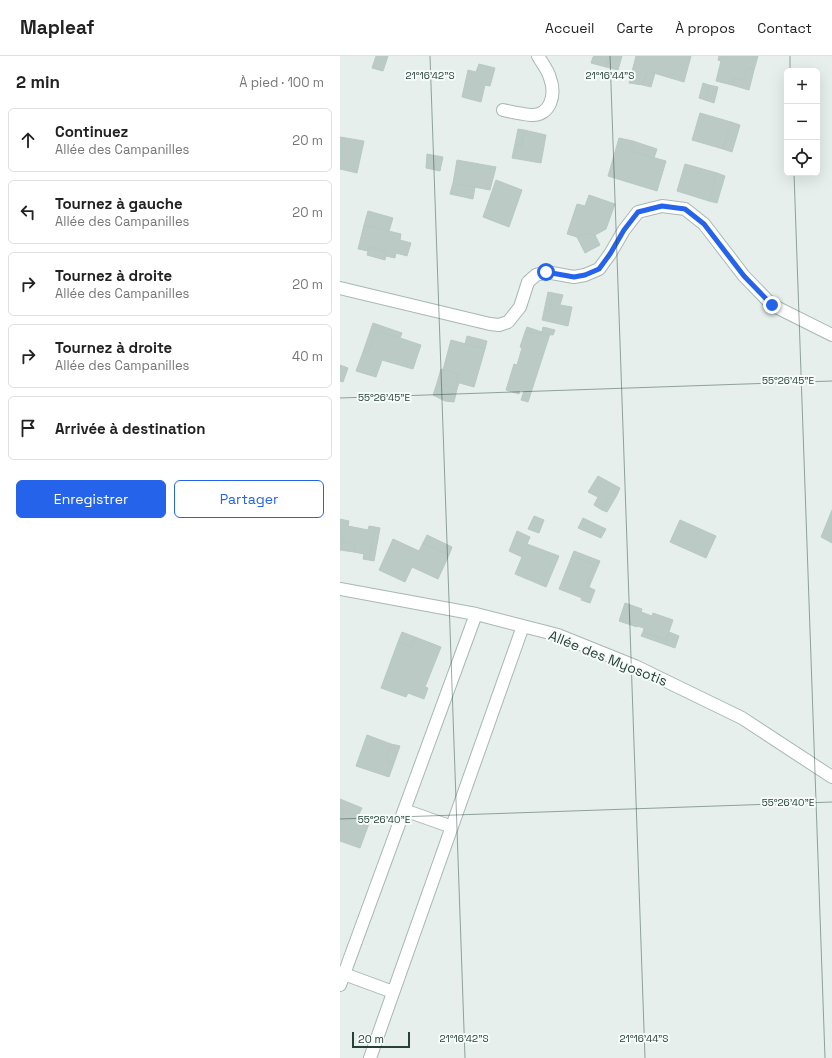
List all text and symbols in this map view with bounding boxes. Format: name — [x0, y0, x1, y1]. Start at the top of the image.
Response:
text: Mapleaf — [20, 15, 94, 40]
text: Accueil — [545, 19, 594, 37]
text: Carte — [616, 19, 653, 37]
text: À propos — [675, 19, 735, 37]
text: Contact — [757, 19, 812, 37]
map controls — [784, 68, 820, 176]
button: + — [784, 68, 820, 104]
text: 21°16'42"S — [405, 69, 455, 82]
text: 21°16'44"S — [586, 69, 634, 82]
text: 2 min — [16, 71, 60, 93]
text: À pied · 100 m — [239, 74, 324, 91]
button: − — [784, 104, 820, 140]
text: Continuez — [55, 122, 128, 141]
icon: ahead — [17, 129, 39, 151]
text: 20 m — [292, 132, 323, 149]
button: locate — [784, 140, 820, 176]
text: Allée des Campanilles — [55, 141, 189, 158]
text: Tournez à gauche — [55, 194, 183, 213]
icon: left — [17, 201, 39, 223]
text: 20 m — [292, 204, 323, 221]
text: Allée des Campanilles — [55, 213, 189, 230]
route start — [537, 263, 555, 281]
text: Tournez à droite — [55, 266, 172, 285]
icon: right — [17, 273, 39, 295]
text: 20 m — [292, 276, 323, 293]
text: Allée des Campanilles — [55, 285, 189, 302]
route end — [763, 296, 781, 314]
text: Tournez à droite — [55, 338, 172, 357]
icon: right — [17, 345, 39, 367]
text: 40 m — [292, 348, 323, 365]
text: Allée des Campanilles — [55, 357, 189, 374]
text: 55°26'45"E — [762, 374, 814, 387]
text: 55°26'45"E — [358, 391, 410, 404]
icon: arrive — [17, 417, 39, 439]
text: Arrivée à destination — [55, 419, 205, 438]
button: Enregistrer — [16, 480, 166, 518]
button: Partager — [174, 480, 324, 518]
street label: Allée des Myosotis — [546, 626, 670, 690]
text: 55°26'40"E — [762, 796, 815, 809]
text: 55°26'40"E — [358, 813, 411, 826]
scale bar — [352, 1030, 410, 1049]
text: 20 m — [358, 1032, 384, 1046]
text: 21°16'42"S — [439, 1032, 489, 1045]
text: 21°16'44"S — [620, 1032, 668, 1045]

